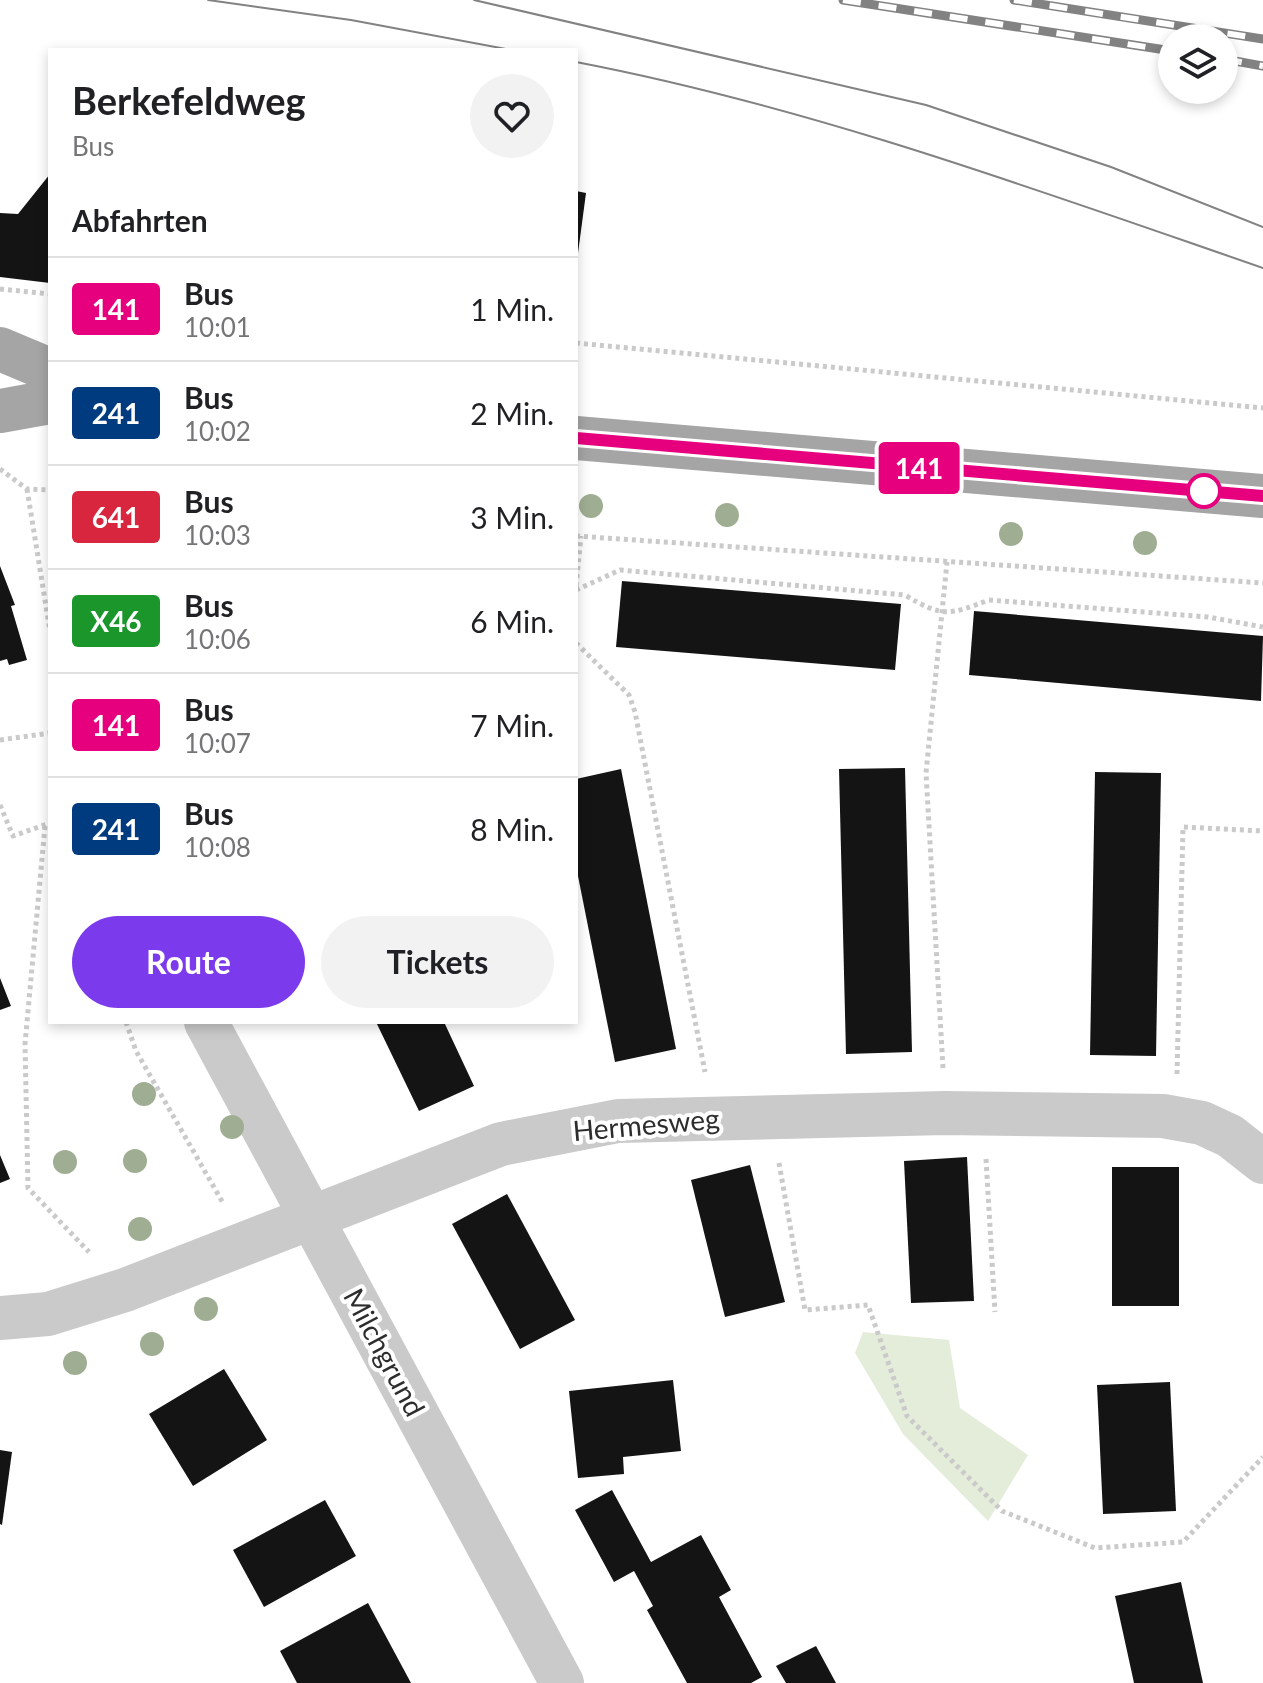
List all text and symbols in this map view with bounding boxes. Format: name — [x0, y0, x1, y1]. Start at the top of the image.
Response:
map controls — [1158, 24, 1238, 104]
button: layers — [1158, 24, 1238, 104]
button: heart — [470, 74, 554, 158]
text: Berkefeldweg — [72, 77, 306, 123]
text: Bus — [72, 130, 114, 162]
text: Abfahrten — [72, 202, 208, 238]
text: Bus — [184, 275, 234, 311]
text: 1 Min. — [470, 291, 554, 327]
text: 141 — [92, 292, 140, 326]
text: 10:01 — [184, 311, 251, 343]
text: Bus — [184, 379, 234, 415]
text: 2 Min. — [470, 395, 554, 431]
text: 241 — [92, 396, 140, 430]
text: 10:02 — [184, 415, 251, 447]
line badge: 141 — [873, 442, 965, 494]
text: 141 — [895, 451, 943, 485]
unlabelled marker — [1187, 474, 1221, 508]
text: Bus — [184, 483, 234, 519]
text: 3 Min. — [470, 499, 554, 535]
text: 641 — [92, 500, 140, 534]
text: 10:03 — [184, 519, 251, 551]
text: Bus — [184, 587, 234, 623]
text: 6 Min. — [470, 603, 554, 639]
text: X46 — [90, 604, 142, 638]
text: 10:06 — [184, 623, 251, 655]
text: Bus — [184, 691, 234, 727]
text: 7 Min. — [470, 707, 554, 743]
text: 141 — [92, 708, 140, 742]
text: 10:07 — [184, 727, 251, 759]
text: Bus — [184, 795, 234, 831]
text: 8 Min. — [470, 811, 554, 847]
text: 241 — [92, 812, 140, 846]
text: 10:08 — [184, 831, 251, 863]
button: Route — [72, 916, 305, 1008]
button: Tickets — [321, 916, 554, 1008]
street label: Hermesweg — [571, 1101, 721, 1147]
street label: Milchgrund — [337, 1282, 433, 1422]

